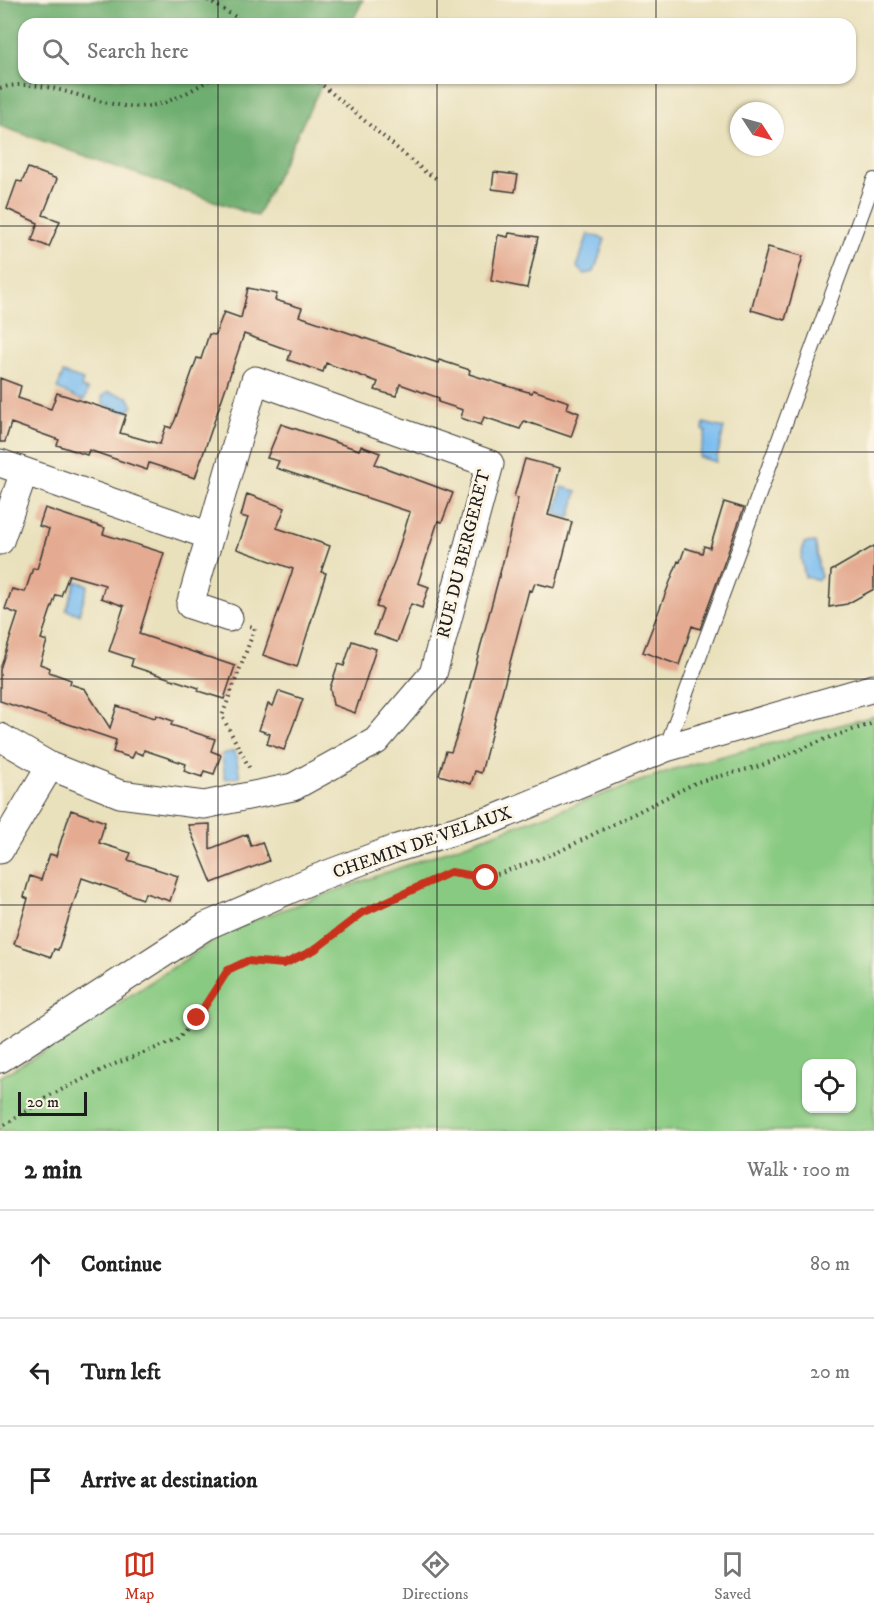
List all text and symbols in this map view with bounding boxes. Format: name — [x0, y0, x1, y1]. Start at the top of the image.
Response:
search box — [18, 18, 856, 84]
icon: search — [39, 35, 72, 68]
text: Search here — [87, 38, 189, 65]
north arrow — [730, 102, 784, 156]
street label: RUE DU BERGERET — [432, 467, 496, 641]
street label: CHEMIN DE VELAUX — [330, 802, 515, 884]
route start — [472, 864, 498, 890]
route end — [183, 1004, 209, 1030]
map controls — [802, 1059, 856, 1113]
button: locate — [802, 1059, 856, 1113]
scale bar — [18, 1089, 87, 1116]
text: 20 m — [27, 1092, 59, 1112]
text: 2 min — [24, 1154, 82, 1187]
text: Walk · 100 m — [747, 1158, 850, 1183]
icon: ahead — [24, 1248, 57, 1281]
text: Continue — [81, 1251, 162, 1278]
text: 80 m — [810, 1252, 850, 1277]
icon: left — [24, 1356, 57, 1389]
text: Turn left — [81, 1359, 161, 1386]
text: 20 m — [810, 1360, 850, 1385]
icon: arrive — [24, 1464, 57, 1497]
text: Arrive at destination — [81, 1467, 258, 1494]
tab: Map — [123, 1548, 156, 1604]
tab: Directions — [402, 1548, 468, 1604]
tab: Saved — [714, 1548, 751, 1604]

